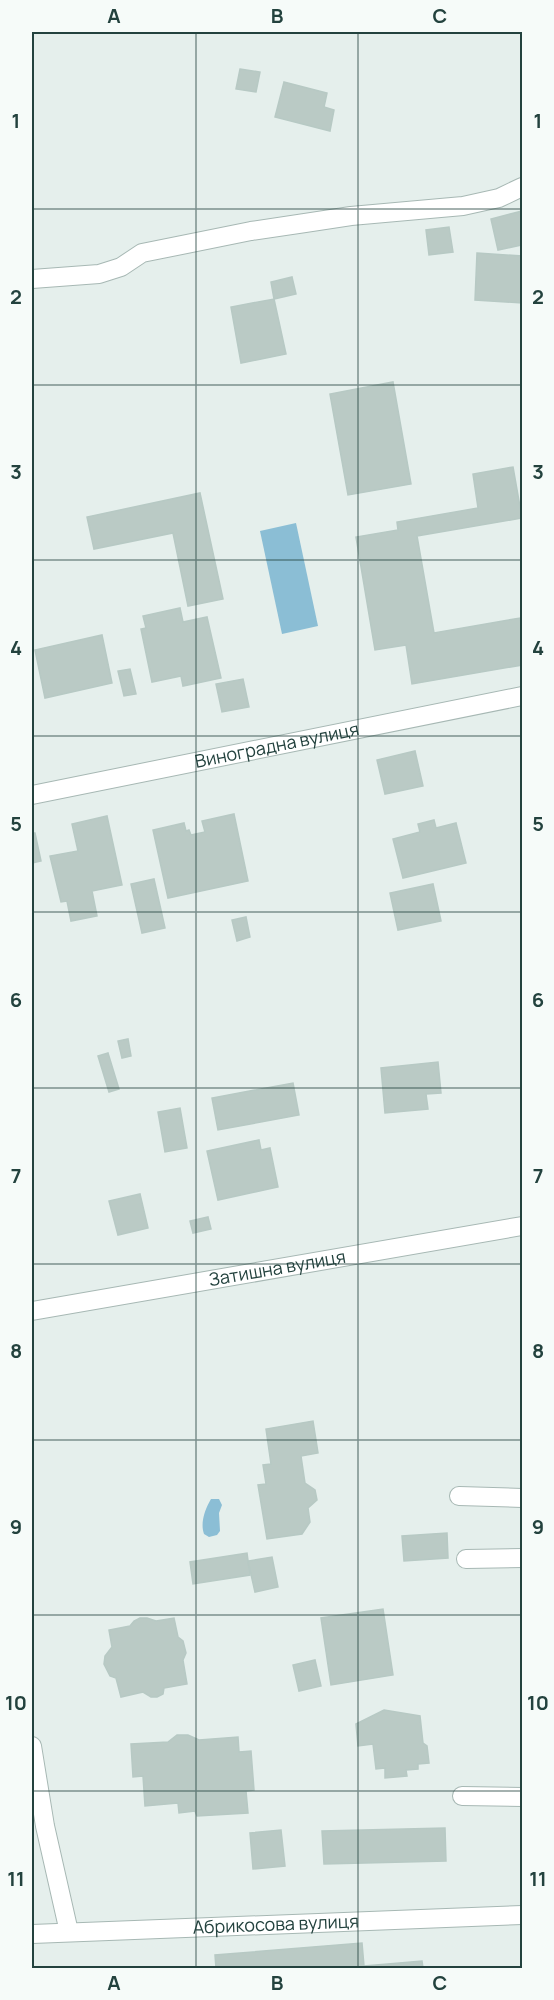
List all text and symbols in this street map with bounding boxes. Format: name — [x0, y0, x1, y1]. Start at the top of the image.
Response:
text: A — [107, 2, 121, 29]
text: B — [271, 2, 284, 29]
text: C — [433, 2, 447, 29]
text: 1 — [12, 107, 20, 134]
text: 1 — [534, 107, 542, 134]
text: 2 — [10, 283, 22, 310]
text: 2 — [532, 283, 544, 310]
text: 3 — [10, 458, 22, 485]
text: 3 — [532, 458, 544, 485]
text: 4 — [10, 634, 22, 661]
text: 4 — [532, 634, 544, 661]
street label: Виноградна вулиця — [193, 716, 361, 773]
text: 5 — [10, 810, 22, 837]
text: 5 — [532, 810, 544, 837]
text: 6 — [10, 986, 22, 1013]
text: 6 — [532, 986, 544, 1013]
text: 7 — [11, 1162, 21, 1189]
text: 7 — [533, 1162, 543, 1189]
street label: Затишна вулиця — [207, 1244, 347, 1291]
text: 8 — [10, 1337, 22, 1364]
text: 8 — [532, 1337, 544, 1364]
text: 9 — [10, 1513, 22, 1540]
text: 9 — [532, 1513, 544, 1540]
text: 10 — [5, 1689, 27, 1716]
text: 10 — [527, 1689, 549, 1716]
text: 11 — [7, 1865, 25, 1892]
text: 11 — [529, 1865, 547, 1892]
street label: Абрикосова вулиця — [192, 1908, 359, 1939]
text: A — [107, 1969, 121, 1996]
text: B — [271, 1969, 284, 1996]
text: C — [433, 1969, 447, 1996]

